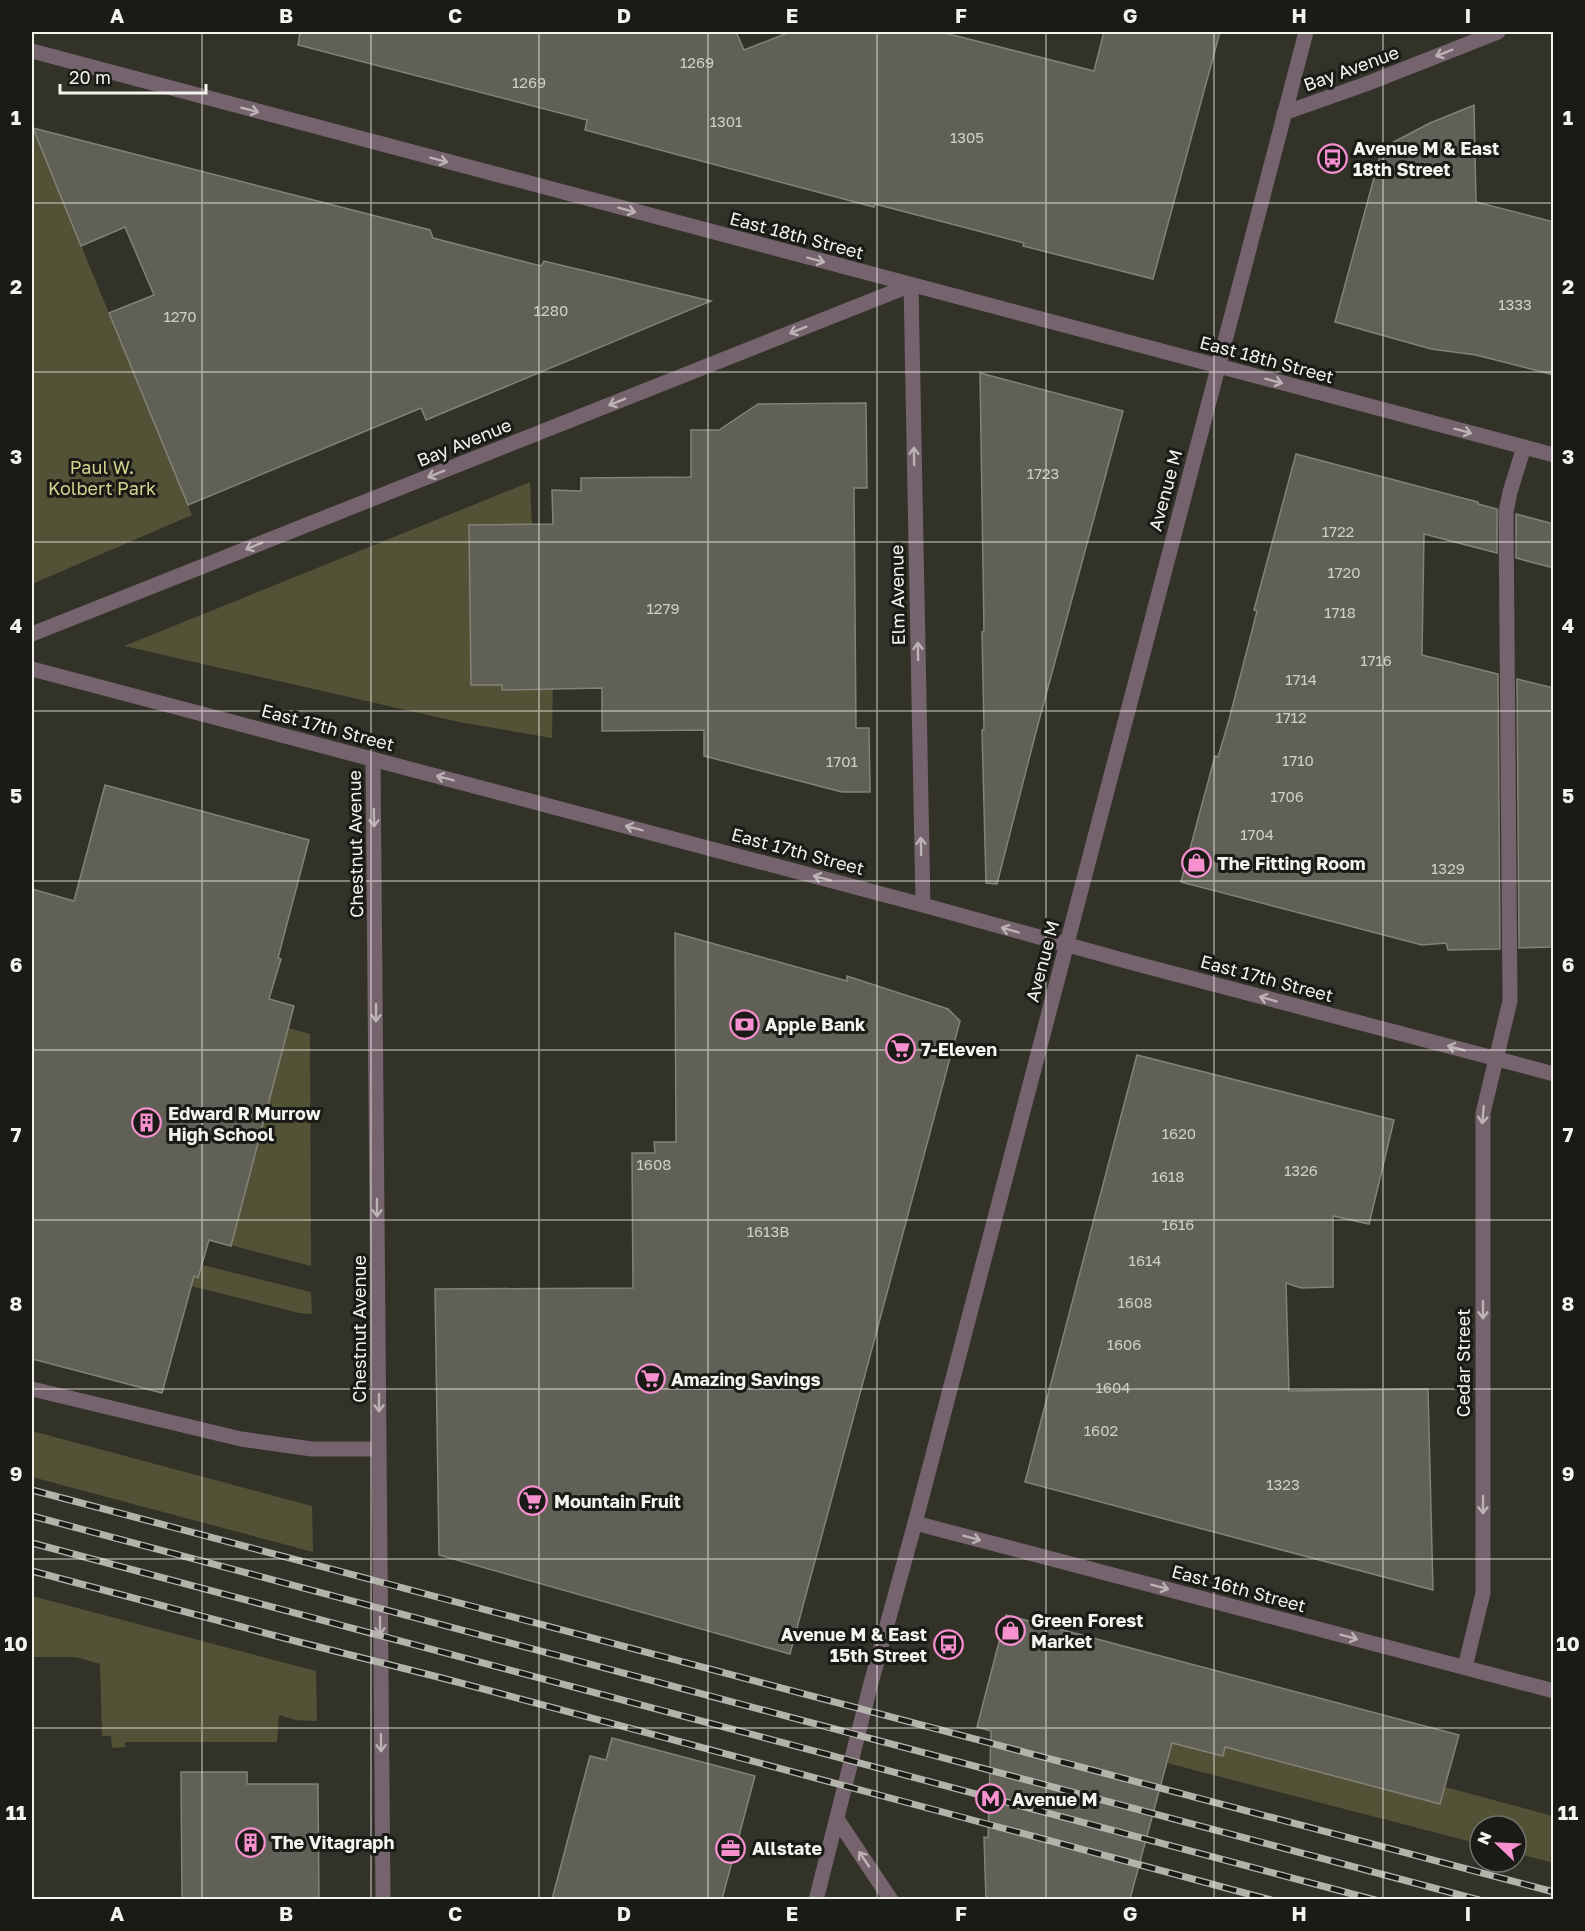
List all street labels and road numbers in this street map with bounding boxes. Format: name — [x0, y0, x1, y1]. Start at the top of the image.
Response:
street label: Bay Avenue — [1300, 41, 1402, 95]
street label: East 18th Street — [728, 207, 866, 263]
street label: East 18th Street — [1198, 331, 1336, 387]
street label: Bay Avenue — [414, 413, 514, 471]
street label: Avenue M — [1144, 447, 1186, 533]
street label: Elm Avenue — [885, 544, 909, 646]
street label: East 17th Street — [259, 699, 397, 755]
street label: Chestnut Avenue — [343, 770, 367, 918]
street label: East 17th Street — [729, 823, 867, 879]
street label: Avenue M — [1021, 918, 1063, 1004]
street label: East 17th Street — [1198, 950, 1336, 1006]
street label: Chestnut Avenue — [348, 1255, 370, 1403]
street label: Cedar Street — [1452, 1309, 1474, 1417]
street label: East 16th Street — [1170, 1560, 1308, 1616]

